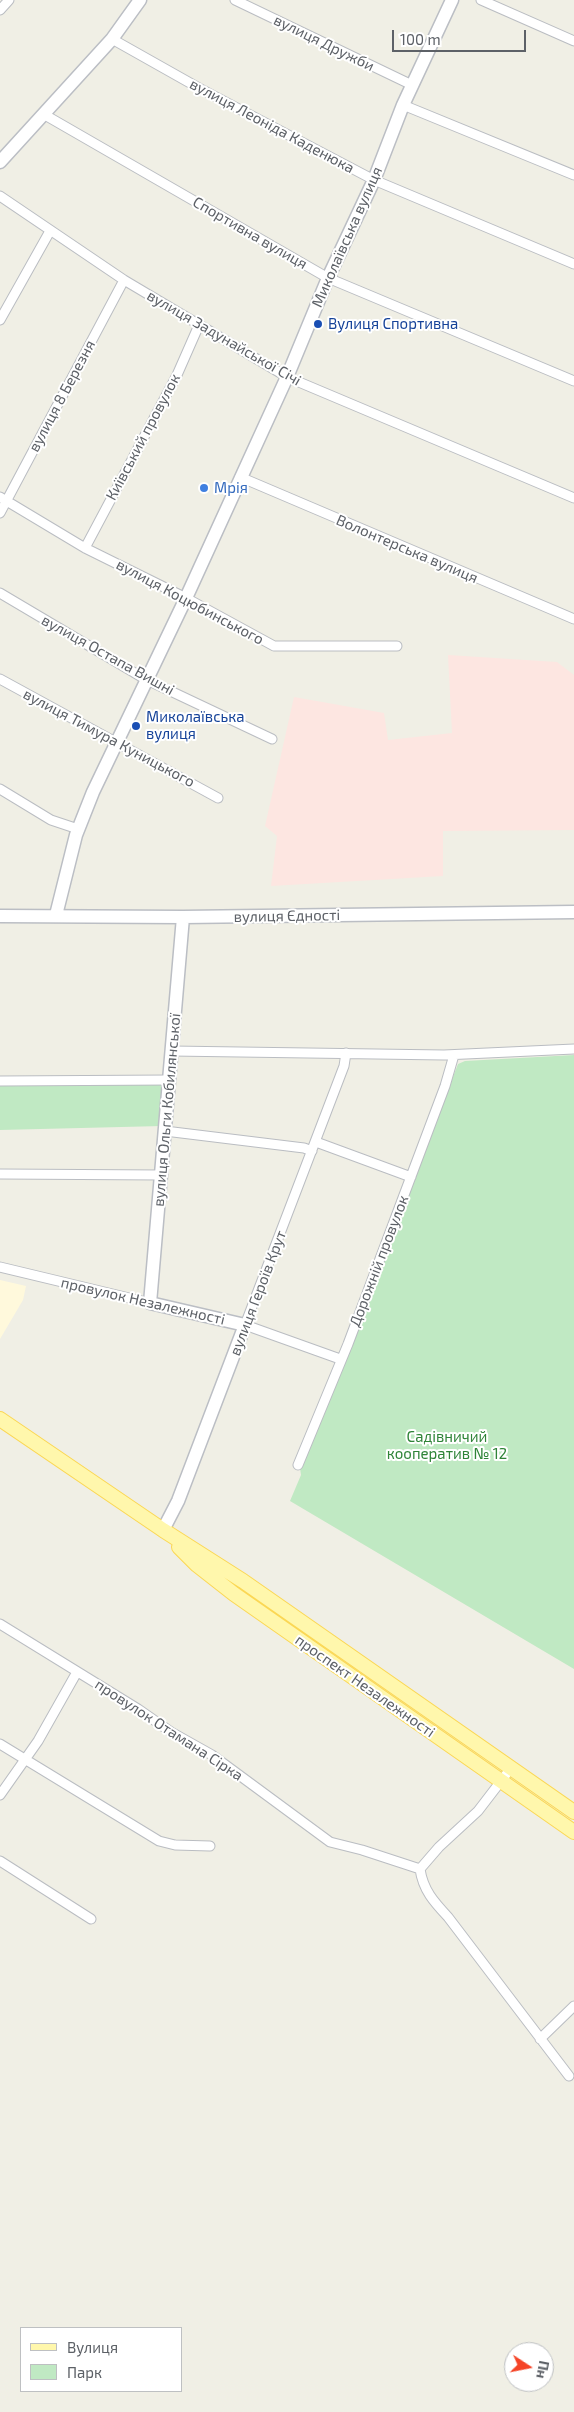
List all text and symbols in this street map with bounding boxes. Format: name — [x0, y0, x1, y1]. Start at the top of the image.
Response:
street label: вулиця Дружби — [271, 11, 377, 75]
scale bar — [394, 20, 528, 52]
text: 100 m — [400, 30, 441, 48]
street label: вулиця Леоніда Каденюка — [187, 75, 357, 177]
street label: Миколаївська вулиця — [308, 164, 386, 310]
street label: Спортивна вулиця — [190, 193, 310, 273]
street label: вулиця Задунайської Січі — [144, 286, 304, 390]
place label: Вулиця Спортивна — [328, 315, 458, 333]
marker: Вулиця Спортивна — [312, 318, 324, 330]
street label: вулиця 8 Березня — [25, 337, 99, 455]
street label: Київський провулок — [102, 371, 184, 503]
place label: Мрія — [214, 479, 248, 497]
marker: Мрія — [198, 482, 210, 494]
street label: Волонтерська вулиця — [333, 511, 481, 587]
street label: вулиця Коцюбинського — [113, 555, 267, 649]
street label: вулиця Остапа Вишні — [38, 611, 178, 699]
street label: вулиця Тимура Куницького — [20, 685, 198, 791]
place label: Миколаївська вулиця — [146, 708, 245, 743]
marker: Миколаївська вулиця — [130, 720, 142, 732]
street label: вулиця Єдності — [234, 906, 340, 926]
street label: вулиця Ольги Кобилянської — [150, 1013, 184, 1207]
street label: Дорожній провулок — [346, 1193, 412, 1329]
street label: вулиця Героїв Крут — [226, 1228, 290, 1358]
street label: провулок Незалежності — [59, 1273, 227, 1329]
park label: Садівничий кооператив № 12 — [387, 1428, 507, 1463]
street label: проспект Незалежності — [292, 1631, 438, 1741]
street label: провулок Отамана Сірка — [92, 1675, 246, 1785]
legend — [20, 2327, 182, 2392]
text: Вулиця — [67, 2338, 118, 2356]
north arrow — [504, 2342, 554, 2392]
text: Пн — [533, 2359, 553, 2380]
text: Парк — [67, 2363, 102, 2381]

